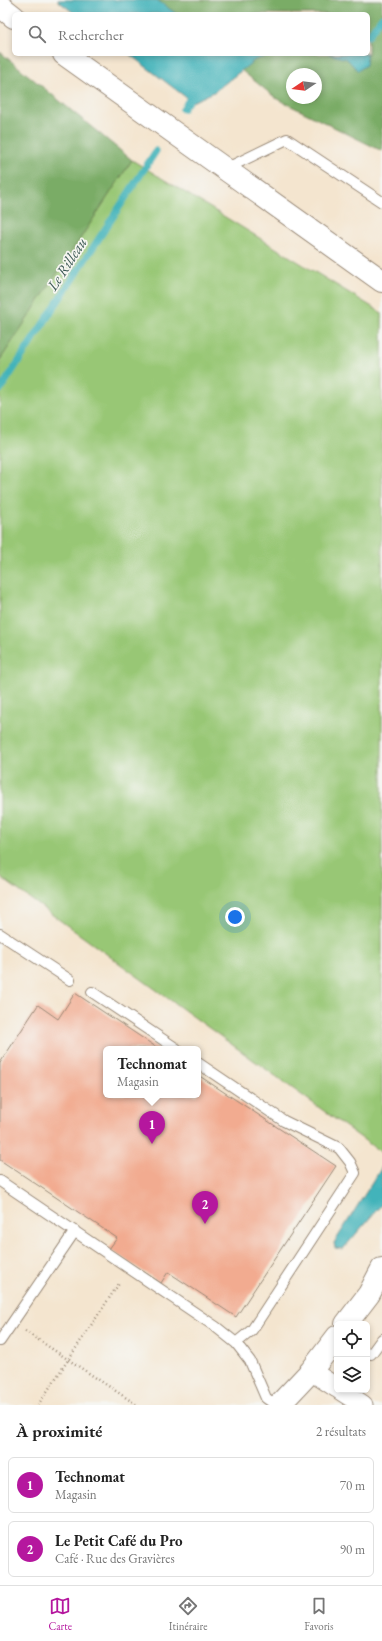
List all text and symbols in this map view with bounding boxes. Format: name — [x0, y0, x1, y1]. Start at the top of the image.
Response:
search box — [12, 12, 370, 56]
icon: search — [26, 23, 48, 45]
text: Rechercher — [58, 25, 124, 44]
north arrow — [286, 68, 322, 104]
water label: Le Rilleau — [42, 234, 91, 295]
your location — [225, 907, 245, 927]
popup — [103, 1046, 201, 1098]
text: Technomat — [117, 1054, 187, 1073]
text: Magasin — [117, 1073, 159, 1090]
pin: 1 — [139, 1111, 165, 1144]
pin: 2 — [192, 1191, 218, 1224]
map controls — [334, 1321, 370, 1393]
button: locate — [334, 1321, 370, 1357]
button: layers — [334, 1357, 370, 1393]
text: À proximité — [16, 1420, 102, 1442]
text: 2 résultats — [316, 1423, 366, 1440]
text: Technomat — [55, 1467, 125, 1486]
text: 1 — [27, 1477, 33, 1494]
text: 70 m — [340, 1477, 365, 1494]
text: Magasin — [55, 1486, 97, 1503]
text: Le Petit Café du Pro — [55, 1531, 183, 1550]
text: 2 — [27, 1541, 33, 1558]
text: 90 m — [340, 1541, 365, 1558]
text: Café · Rue des Gravières — [55, 1550, 175, 1567]
tab: Carte — [48, 1595, 72, 1633]
tab: Itinéraire — [169, 1595, 207, 1633]
tab: Favoris — [304, 1595, 334, 1633]

